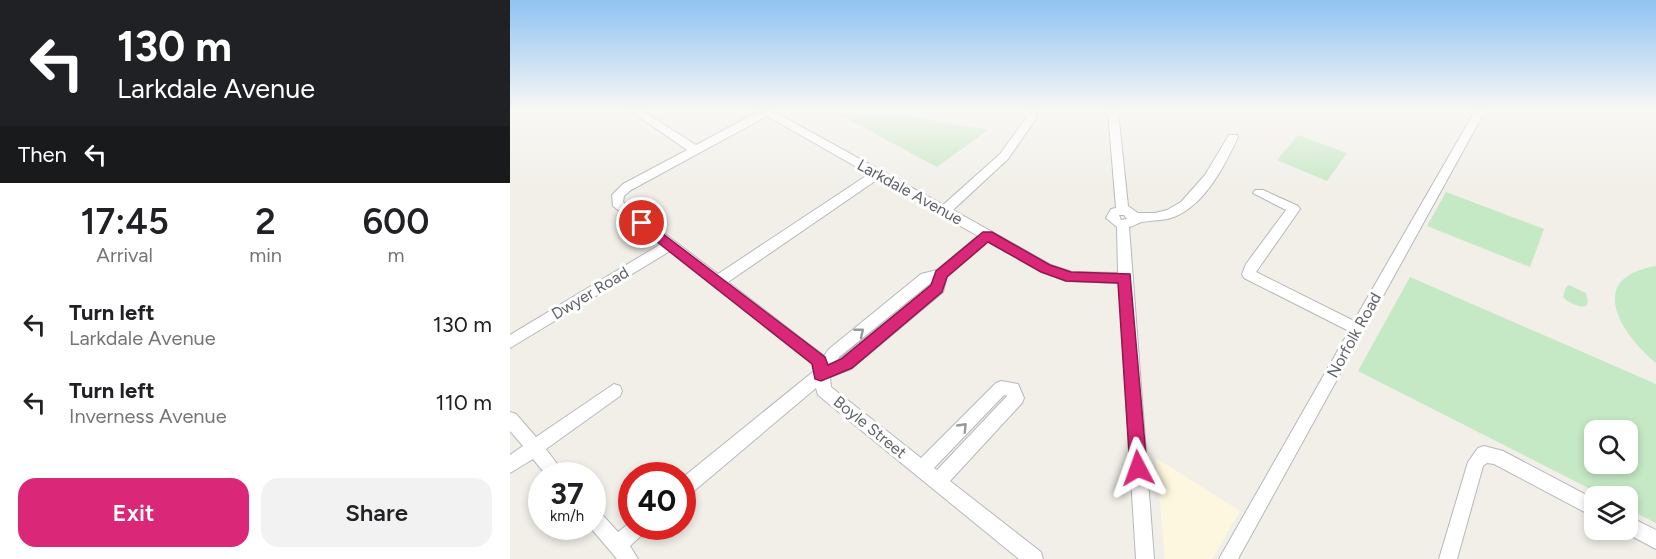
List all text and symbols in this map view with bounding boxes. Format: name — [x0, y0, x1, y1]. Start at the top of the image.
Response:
text: 130 m — [117, 21, 232, 72]
icon: left — [18, 24, 96, 102]
text: Larkdale Avenue — [117, 72, 315, 105]
icon: left — [79, 138, 112, 171]
text: Then — [18, 141, 67, 168]
street label: Larkdale Avenue — [854, 155, 966, 229]
pin — [616, 197, 667, 248]
text: 17:45 — [80, 200, 169, 243]
text: 2 — [255, 200, 276, 243]
text: 600 — [362, 200, 430, 243]
icon: arrive — [625, 206, 658, 239]
text: Arrival — [96, 243, 153, 267]
text: min — [249, 243, 282, 267]
text: m — [387, 243, 405, 267]
street label: Dwyer Road — [548, 263, 632, 323]
street label: Norfolk Road — [1323, 289, 1385, 381]
text: Turn left — [69, 299, 155, 326]
icon: left — [18, 308, 51, 341]
text: 130 m — [433, 311, 492, 338]
text: Larkdale Avenue — [69, 326, 216, 350]
one-way arrow — [853, 328, 864, 339]
text: Turn left — [69, 377, 155, 404]
icon: left — [18, 386, 51, 419]
text: 110 m — [436, 389, 492, 416]
street label: Boyle Street — [830, 392, 910, 462]
text: Inverness Avenue — [69, 404, 227, 428]
map controls — [1584, 420, 1638, 540]
button: search — [1584, 420, 1638, 474]
one-way arrow — [956, 423, 967, 433]
position arrow — [1106, 436, 1170, 500]
speed limit sign: 40 — [618, 462, 696, 540]
text: 37 — [550, 475, 584, 512]
button: Exit — [18, 478, 249, 547]
button: Share — [261, 478, 492, 547]
button: layers — [1584, 486, 1638, 540]
text: km/h — [550, 507, 584, 525]

